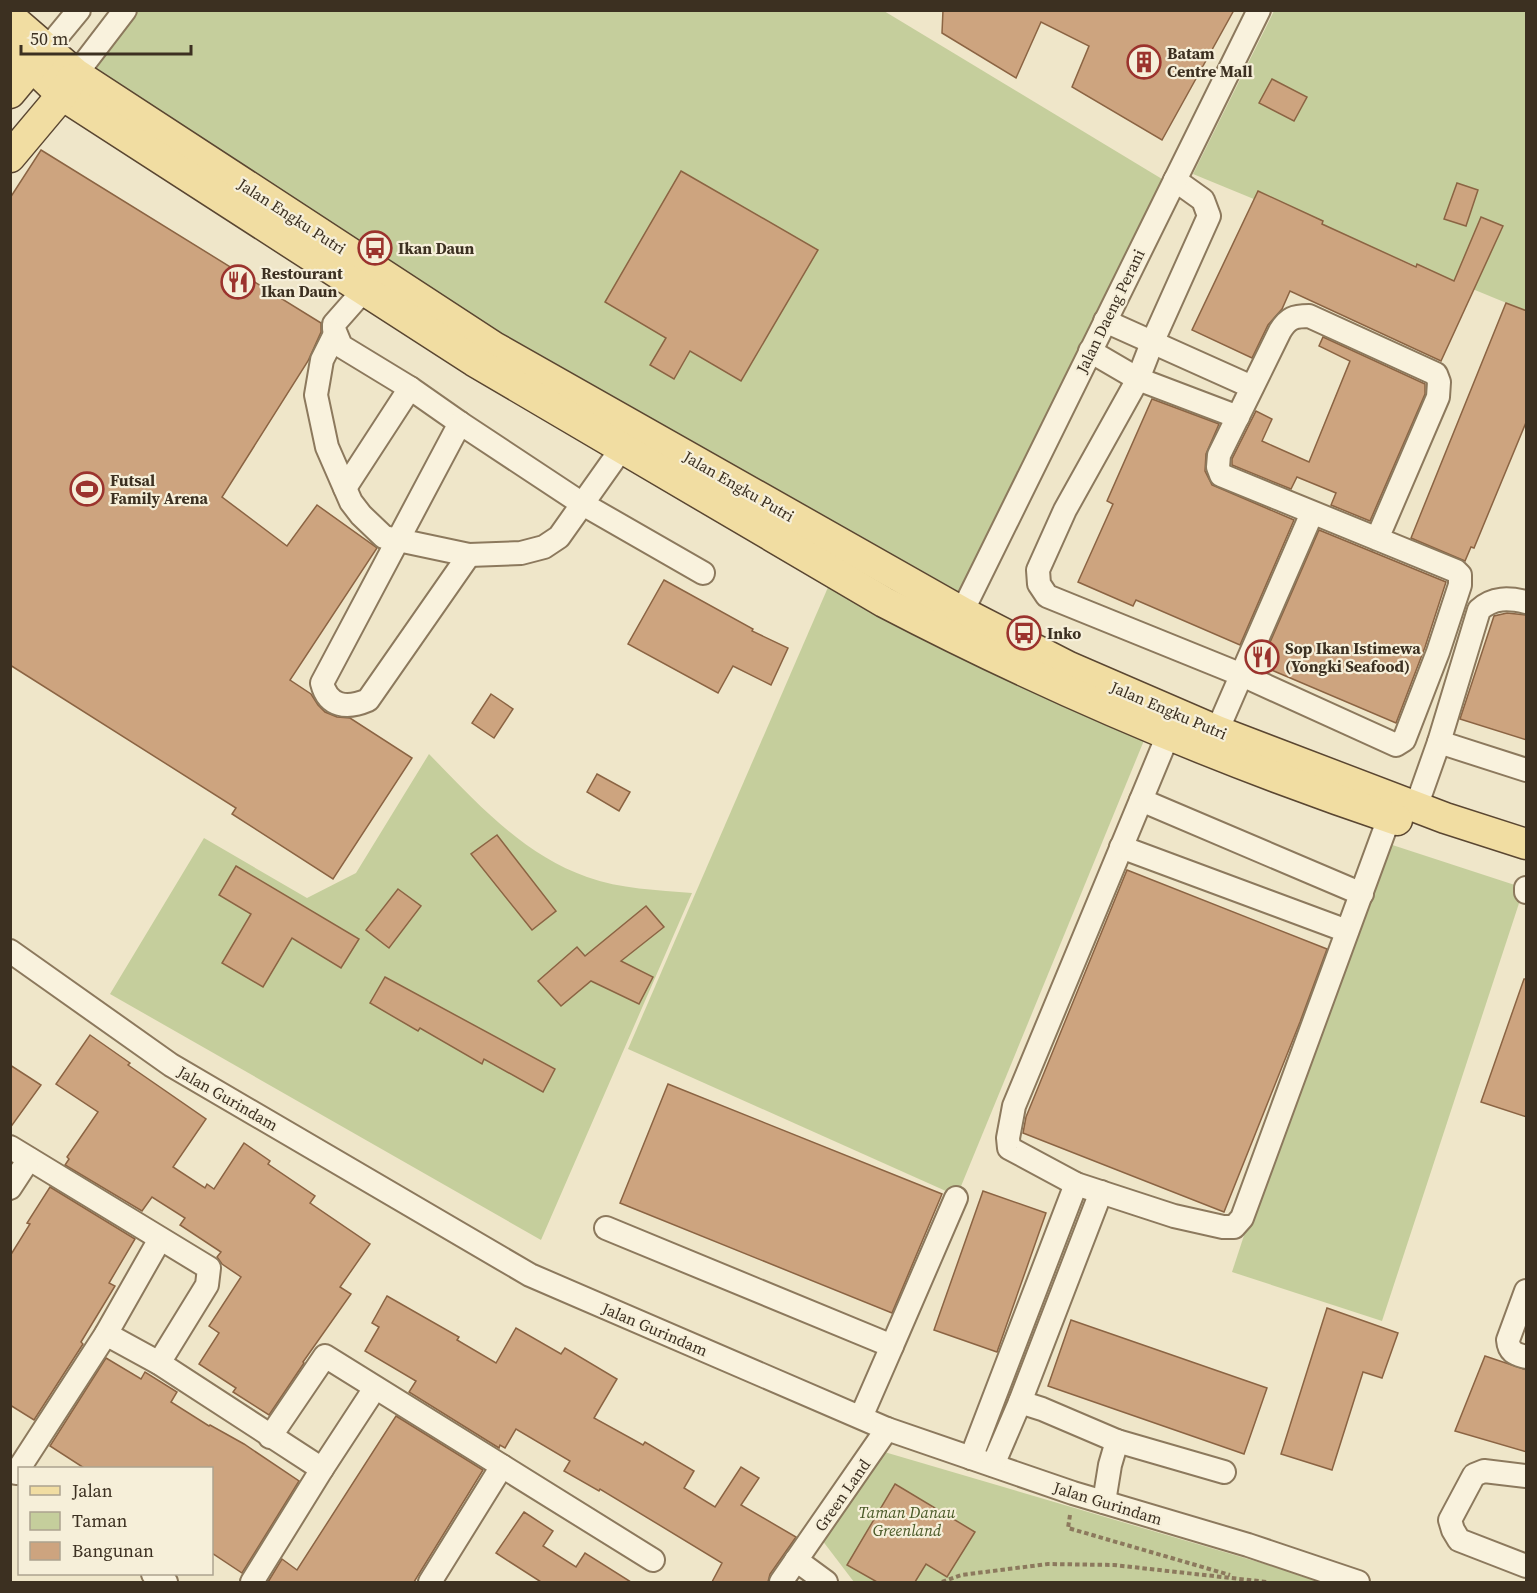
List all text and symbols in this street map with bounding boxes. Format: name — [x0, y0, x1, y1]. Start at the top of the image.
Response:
scale bar — [21, 18, 190, 56]
text: 50 m — [30, 26, 68, 51]
place label: Batam Centre Mall — [1167, 42, 1253, 82]
building icon: Batam Centre Mall — [1126, 44, 1162, 80]
street label: Jalan Engku Putri — [233, 172, 350, 259]
bus stop icon: Ikan Daun — [357, 230, 393, 266]
place label: Ikan Daun — [398, 237, 475, 259]
street label: Jalan Daeng Perani — [1070, 245, 1150, 378]
place label: Restourant Ikan Daun — [261, 262, 343, 302]
restaurant icon: Restourant Ikan Daun — [220, 264, 256, 300]
street label: Jalan Engku Putri — [679, 445, 799, 527]
place label: Futsal Family Arena — [110, 469, 208, 509]
sports icon: Futsal Family Arena — [69, 471, 105, 507]
bus stop icon: Inko — [1006, 615, 1042, 651]
place label: Inko — [1047, 622, 1081, 644]
place label: Sop Ikan Istimewa (Yongki Seafood) — [1285, 637, 1421, 677]
restaurant icon: Sop Ikan Istimewa (Yongki Seafood) — [1244, 639, 1280, 675]
street label: Jalan Engku Putri — [1106, 675, 1231, 745]
street label: Jalan Gurindam — [173, 1060, 282, 1136]
street label: Jalan Gurindam — [598, 1296, 711, 1361]
street label: Green Land — [809, 1454, 875, 1536]
legend — [18, 1467, 213, 1575]
street label: Jalan Gurindam — [1050, 1476, 1165, 1530]
text: Jalan — [71, 1478, 113, 1503]
park label: Taman Danau Greenland — [859, 1501, 956, 1541]
text: Taman — [72, 1508, 127, 1533]
text: Bangunan — [72, 1538, 154, 1563]

